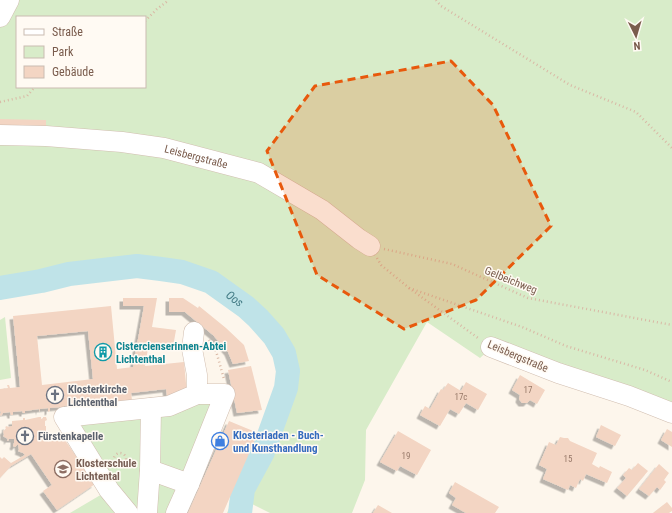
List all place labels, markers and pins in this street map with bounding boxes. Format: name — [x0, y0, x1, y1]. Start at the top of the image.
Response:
place label: Cistercienserinnen-Abtei Lichtenthal — [116, 340, 227, 366]
building icon: Cistercienserinnen-Abtei Lichtenthal — [93, 342, 113, 362]
place label: Klosterkirche Lichtenthal — [68, 383, 127, 409]
church icon: Klosterkirche Lichtenthal — [45, 385, 65, 405]
church icon: Fürstenkapelle — [15, 426, 35, 446]
place label: Klosterladen - Buch- und Kunsthandlung — [233, 429, 324, 455]
place label: Fürstenkapelle — [38, 430, 103, 443]
shop icon: Klosterladen - Buch- und Kunsthandlung — [210, 431, 230, 451]
place label: Klosterschule Lichtental — [76, 457, 137, 483]
school or university icon: Klosterschule Lichtental — [53, 459, 73, 479]

